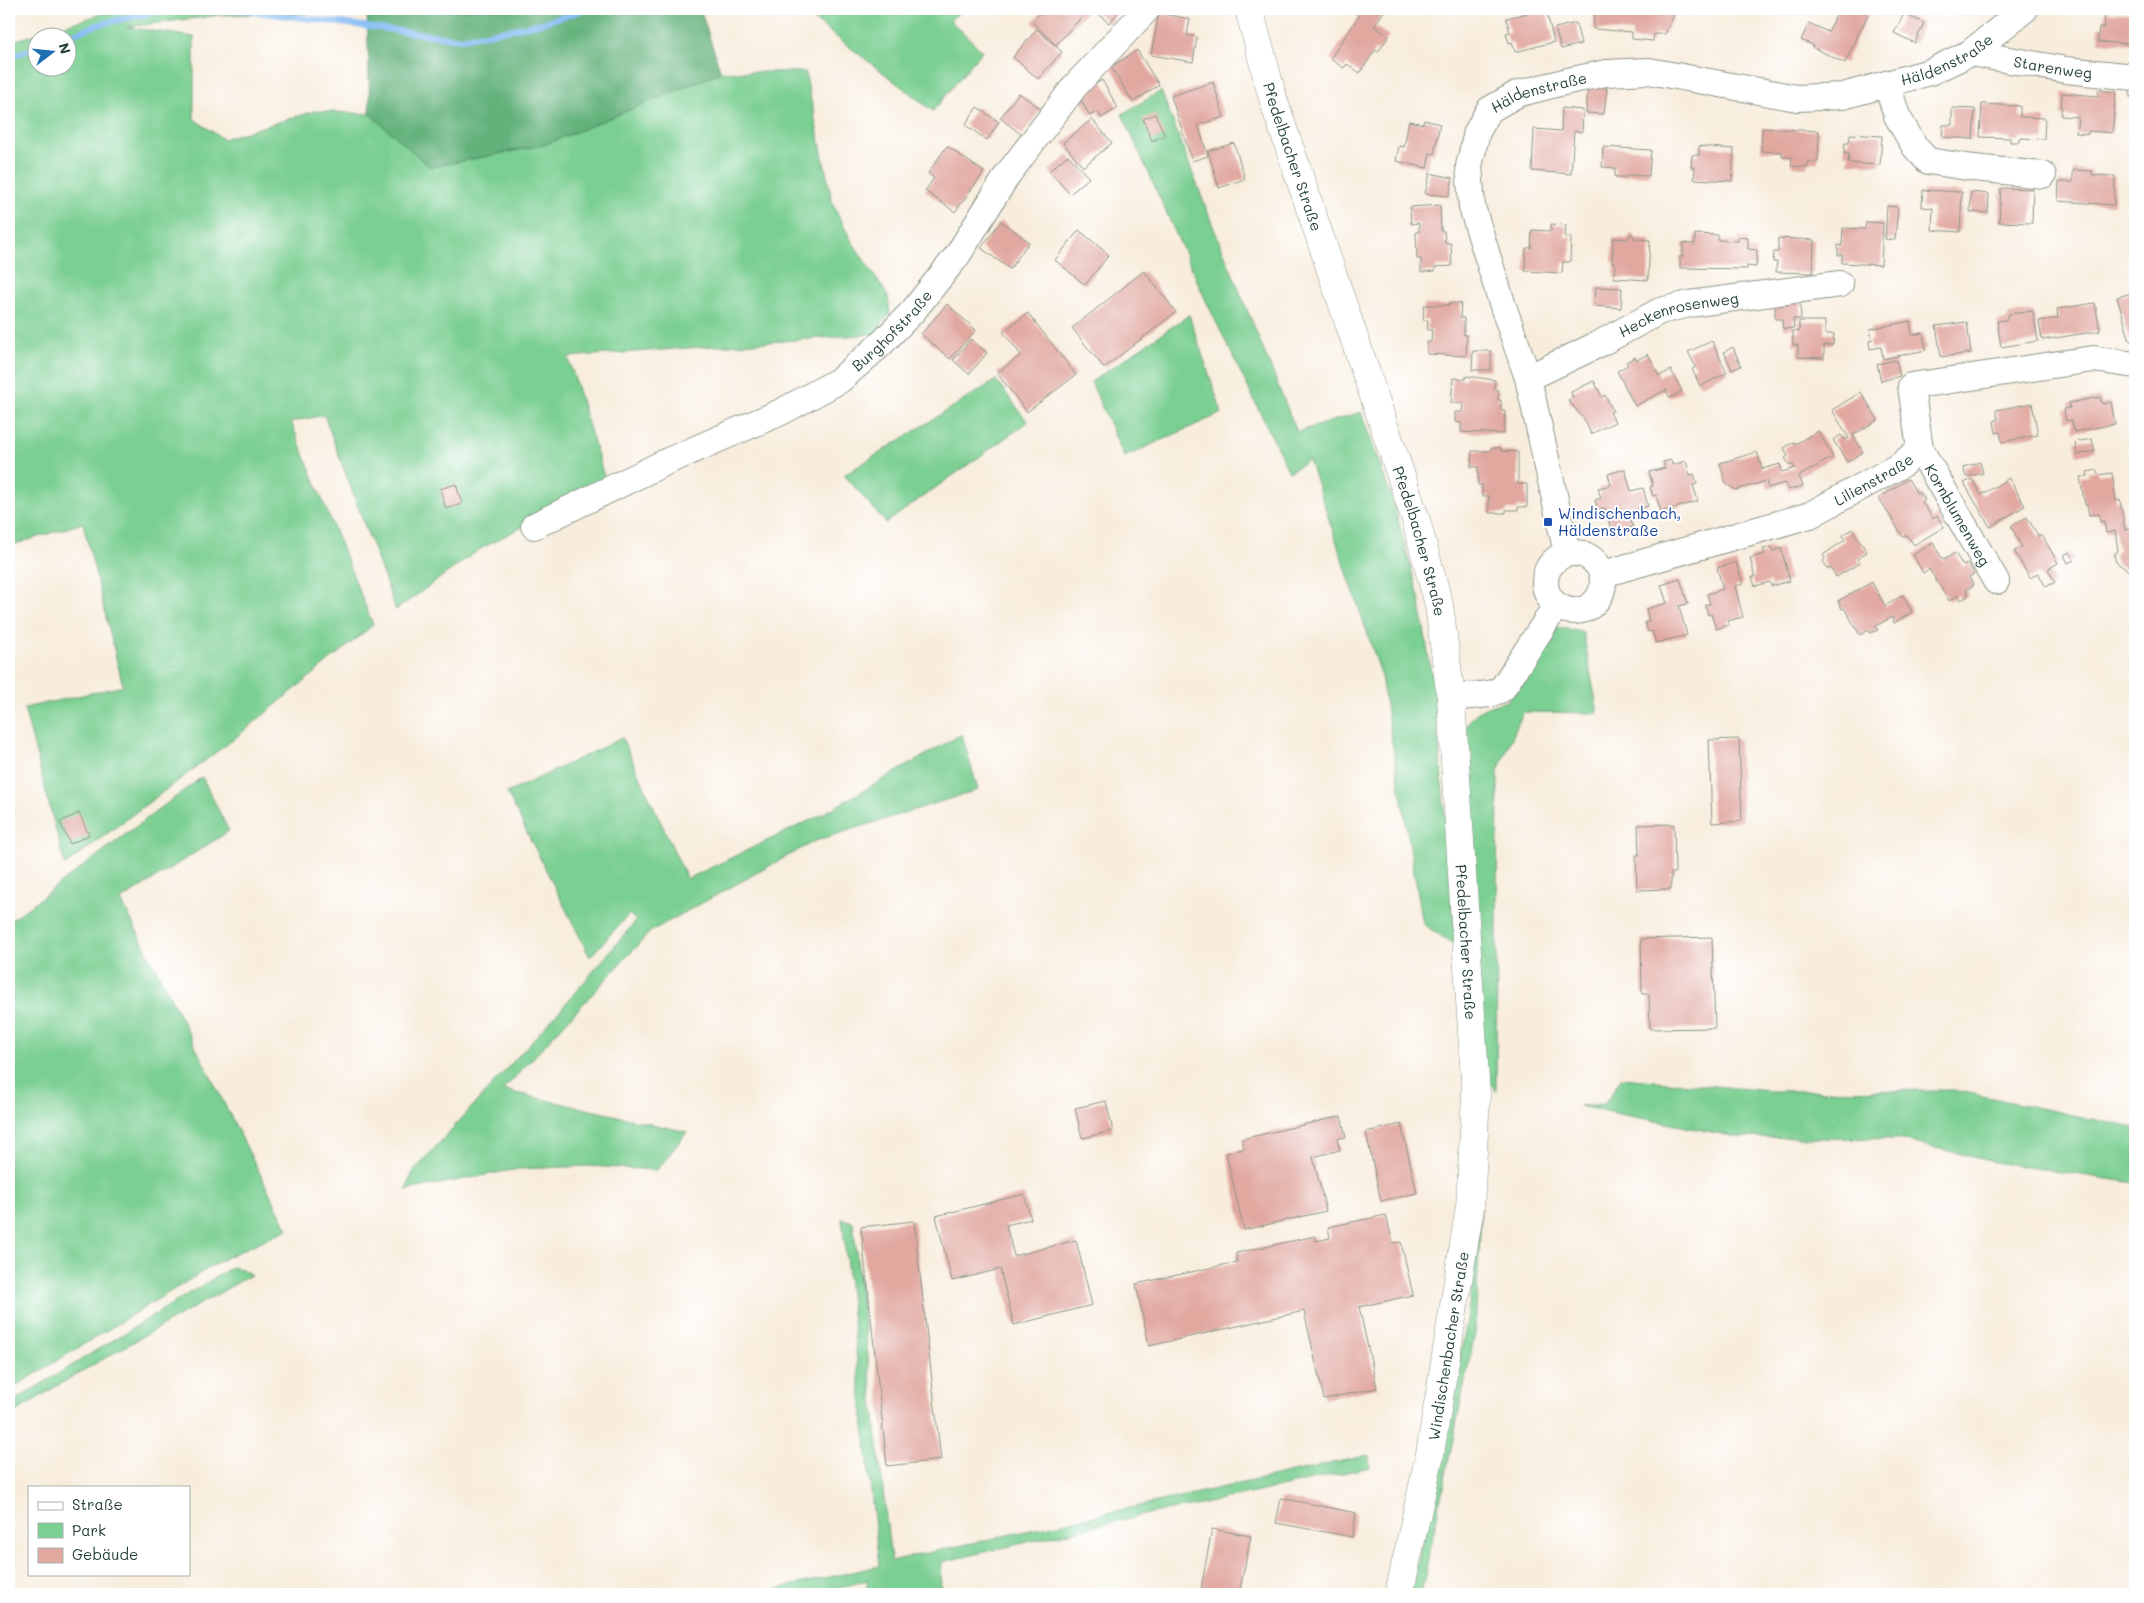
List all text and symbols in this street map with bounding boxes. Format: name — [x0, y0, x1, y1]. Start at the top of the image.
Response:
north arrow — [28, 28, 78, 78]
street label: Häldenstraße — [1898, 29, 1997, 90]
text: N — [54, 41, 76, 56]
street label: Starenweg — [2012, 51, 2093, 83]
street label: Häldenstraße — [1487, 67, 1589, 117]
street label: Pfedelbacher Straße — [1259, 80, 1327, 233]
street label: Burghofstraße — [847, 286, 936, 375]
street label: Heckenrosenweg — [1615, 288, 1740, 342]
street label: Lilienstraße — [1830, 449, 1917, 510]
street label: Kornblumenweg — [1921, 460, 1995, 570]
street label: Pfedelbacher Straße — [1388, 463, 1450, 617]
place label: Windischenbach, Häldenstraße — [1558, 503, 1681, 540]
marker: Windischenbach, Häldenstraße — [1542, 516, 1554, 528]
street label: Pfedelbacher Straße — [1451, 864, 1481, 1020]
street label: Windischenbacher Straße — [1423, 1250, 1473, 1442]
legend — [28, 1486, 190, 1576]
text: Straße — [72, 1494, 123, 1514]
text: Park — [72, 1520, 106, 1540]
text: Gebäude — [72, 1544, 138, 1564]

